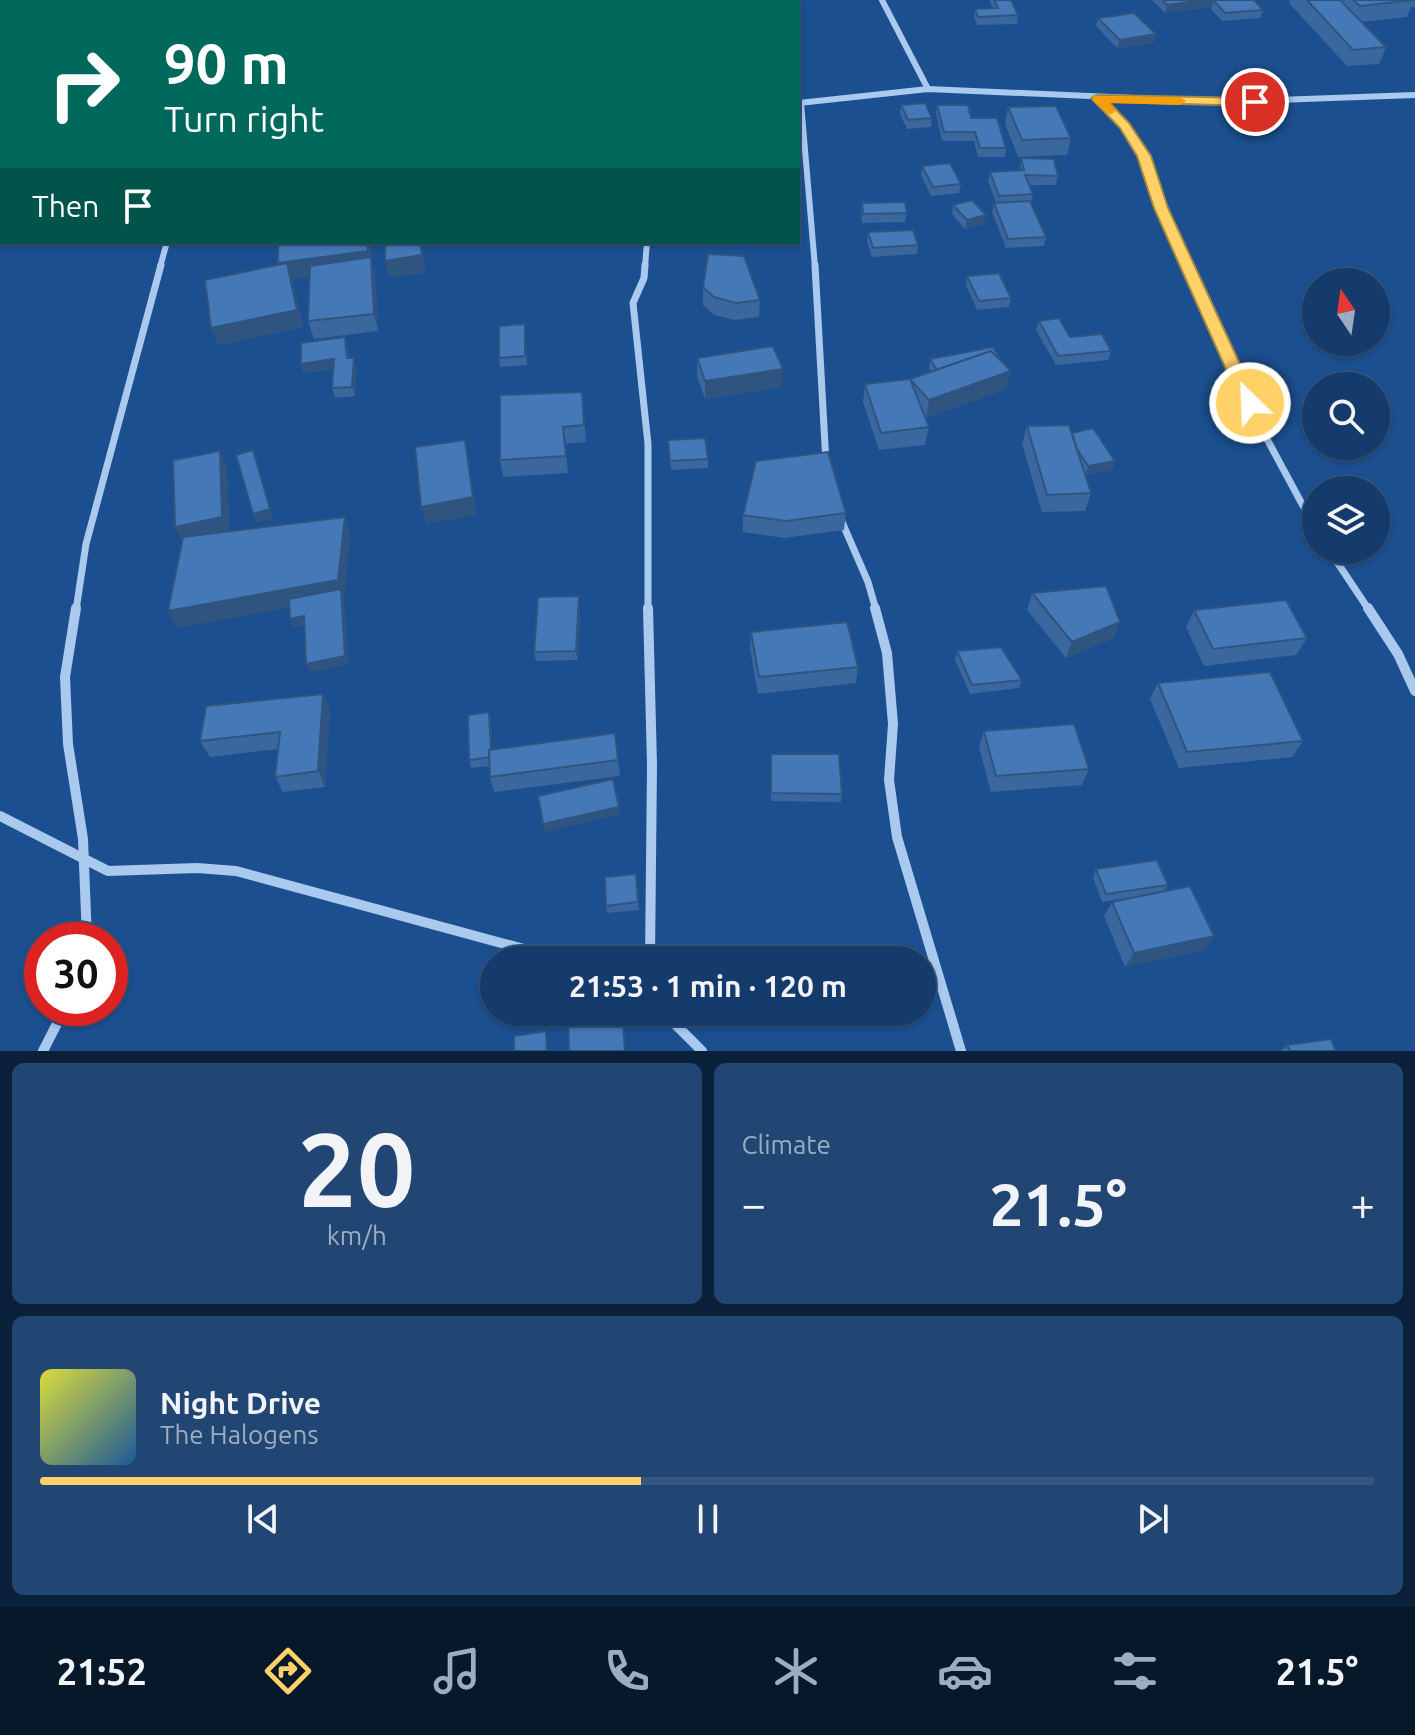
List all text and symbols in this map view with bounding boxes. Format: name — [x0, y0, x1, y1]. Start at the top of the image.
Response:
icon: right — [32, 32, 136, 136]
text: 90 m — [164, 32, 289, 95]
pin — [1221, 68, 1289, 136]
icon: arrive — [1233, 80, 1277, 124]
text: Turn right — [164, 98, 324, 139]
icon: arrive — [116, 184, 160, 228]
text: Then — [32, 189, 100, 223]
north arrow — [1302, 268, 1390, 356]
map controls — [1302, 268, 1390, 564]
position arrow — [1208, 361, 1292, 445]
button: search — [1302, 372, 1390, 460]
button: layers — [1302, 476, 1390, 564]
speed limit sign: 30 — [24, 922, 128, 1026]
text: 21:53 · 1 min · 120 m — [569, 969, 847, 1003]
text: 20 — [298, 1110, 415, 1227]
text: Climate — [742, 1130, 831, 1159]
text: 21.5° — [990, 1170, 1127, 1237]
text: − — [742, 1179, 766, 1228]
text: + — [1350, 1179, 1375, 1228]
text: km/h — [327, 1221, 387, 1250]
text: Night Drive — [160, 1386, 321, 1420]
text: The Halogens — [160, 1420, 319, 1449]
icon: previous — [241, 1497, 285, 1541]
icon: pause — [686, 1497, 730, 1541]
icon: next — [1131, 1497, 1175, 1541]
icon: directions — [260, 1643, 316, 1699]
icon: music — [429, 1643, 485, 1699]
icon: phone — [599, 1643, 655, 1699]
icon: climate — [768, 1643, 824, 1699]
icon: car — [937, 1643, 993, 1699]
icon: filters — [1107, 1643, 1163, 1699]
text: 21:52 — [57, 1651, 147, 1692]
text: 21.5° — [1276, 1651, 1358, 1692]

